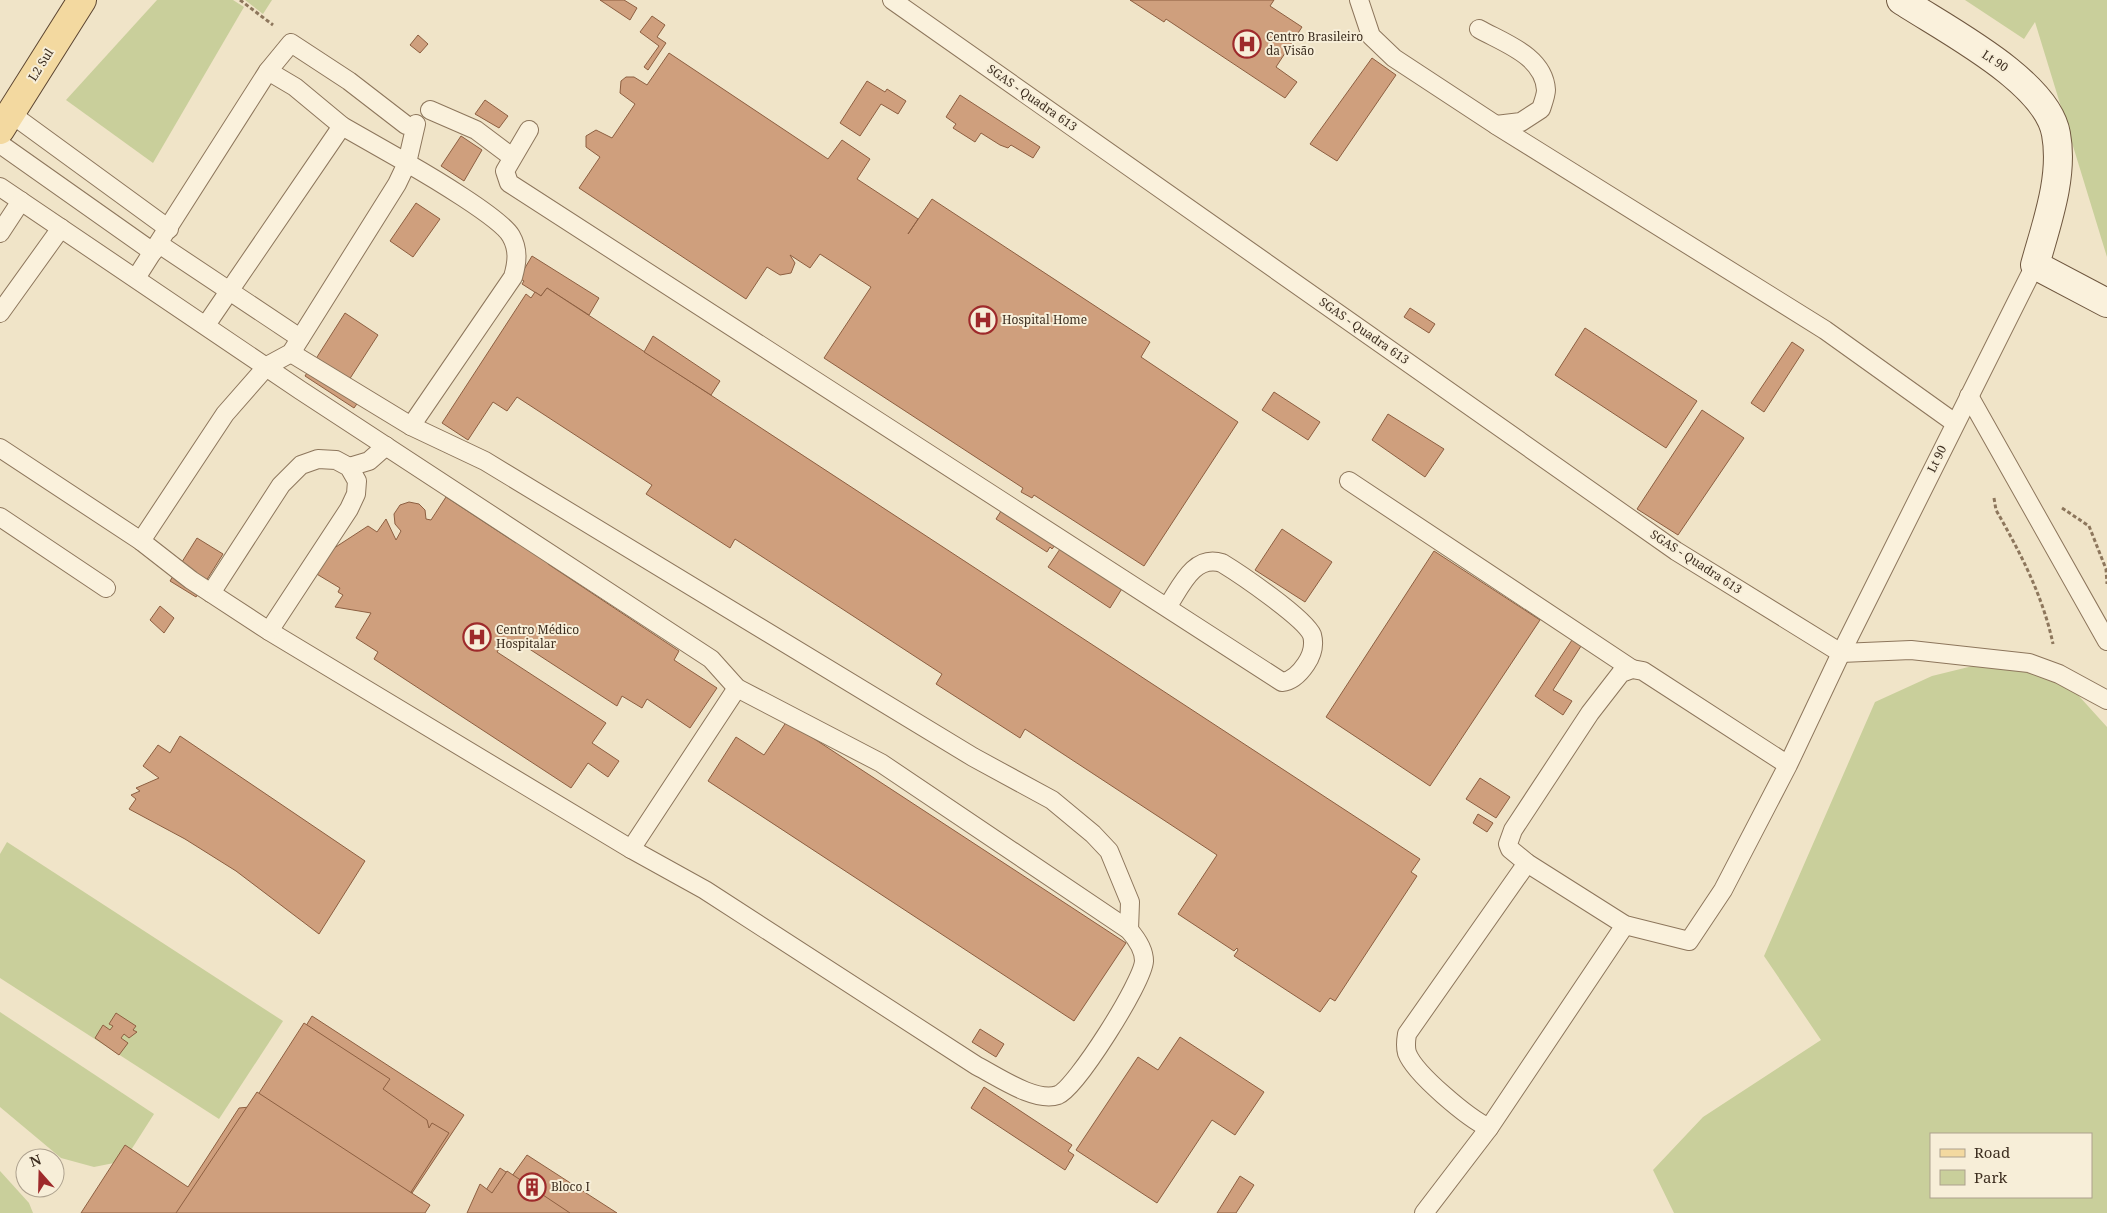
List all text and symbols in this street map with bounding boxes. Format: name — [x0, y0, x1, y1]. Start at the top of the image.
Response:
place label: Centro Brasileiro da Visão — [1266, 28, 1363, 59]
hospital icon: Centro Brasileiro da Visão — [1232, 29, 1262, 59]
street label: L2 Sul — [24, 45, 57, 84]
street label: Lt 90 — [1979, 46, 2012, 76]
street label: SGAS - Quadra 613 — [984, 60, 1081, 135]
street label: SGAS - Quadra 613 — [1316, 293, 1413, 368]
hospital icon: Hospital Home — [968, 305, 998, 335]
place label: Hospital Home — [1002, 311, 1087, 328]
street label: Lt 90 — [1923, 442, 1951, 475]
street label: SGAS - Quadra 613 — [1647, 526, 1746, 598]
place label: Centro Médico Hospitalar — [496, 621, 579, 652]
hospital icon: Centro Médico Hospitalar — [462, 622, 492, 652]
legend — [1930, 1133, 2092, 1198]
text: Road — [1974, 1142, 2010, 1162]
north arrow — [15, 1148, 65, 1198]
text: N — [27, 1149, 44, 1171]
text: Park — [1974, 1167, 2008, 1187]
building icon: Bloco I — [517, 1172, 547, 1202]
place label: Bloco I — [551, 1178, 590, 1195]

